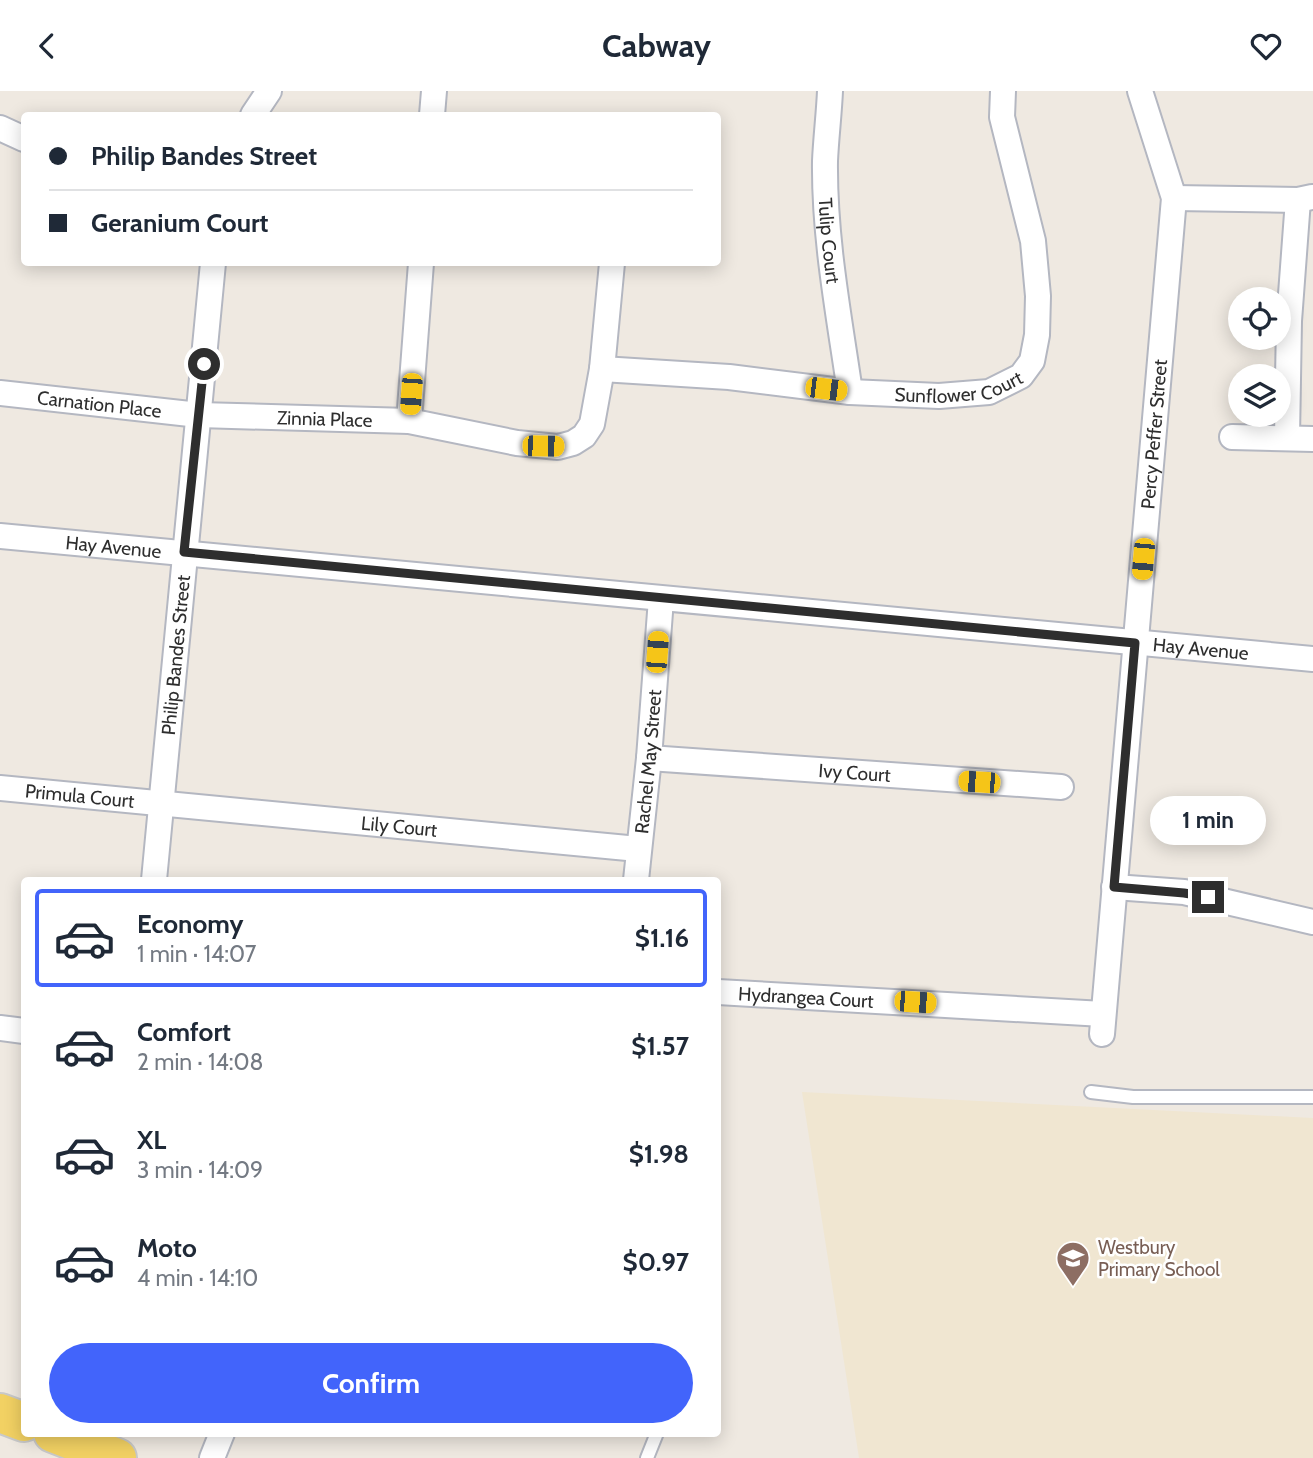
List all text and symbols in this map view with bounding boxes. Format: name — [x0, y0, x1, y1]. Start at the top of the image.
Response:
text: Cabway — [602, 26, 711, 65]
icon: back — [28, 27, 66, 65]
icon: heart — [1247, 27, 1285, 65]
text: Philip Bandes Street — [91, 140, 317, 172]
street label: Tulip Court — [814, 197, 845, 286]
text: Geranium Court — [91, 207, 269, 239]
map controls — [1228, 287, 1291, 427]
button: locate — [1228, 287, 1291, 350]
route start — [188, 348, 220, 380]
street label: Percy Peffer Street — [1136, 358, 1172, 510]
button: layers — [1228, 364, 1291, 427]
street label: Sunflower Court — [894, 366, 1027, 408]
car — [400, 372, 423, 416]
car — [804, 376, 849, 402]
street label: Carnation Place — [36, 386, 163, 423]
street label: Zinnia Place — [277, 406, 373, 432]
car — [522, 435, 565, 457]
street label: Hay Avenue — [65, 531, 163, 563]
car — [1131, 537, 1156, 581]
street label: Philip Bandes Street — [157, 573, 195, 736]
car — [646, 630, 669, 674]
street label: Hay Avenue — [1152, 633, 1250, 665]
street label: Rachel May Street — [630, 688, 666, 835]
street label: Ivy Court — [818, 759, 892, 787]
car — [958, 770, 1001, 794]
street label: Primula Court — [24, 779, 136, 813]
callout: 1 min — [1150, 795, 1266, 845]
text: 1 min — [1182, 806, 1234, 834]
street label: Lily Court — [360, 812, 439, 842]
route end — [1192, 881, 1224, 913]
icon: car — [53, 907, 116, 970]
text: Economy — [137, 908, 243, 940]
text: $1.16 — [635, 922, 689, 954]
text: 1 min · 14:07 — [137, 940, 256, 968]
street label: Hydrangea Court — [737, 982, 875, 1013]
car — [894, 990, 937, 1014]
icon: car — [53, 1015, 116, 1078]
text: Comfort — [137, 1016, 231, 1048]
text: $1.57 — [631, 1030, 689, 1062]
text: 2 min · 14:08 — [137, 1048, 264, 1076]
icon: car — [53, 1123, 116, 1186]
text: XL — [137, 1124, 166, 1156]
text: $1.98 — [629, 1138, 689, 1170]
text: 3 min · 14:09 — [137, 1156, 263, 1184]
icon: car — [53, 1231, 116, 1294]
text: Moto — [137, 1232, 197, 1264]
place label: Westbury Primary School — [1098, 1236, 1220, 1281]
school or university icon: Westbury Primary School — [1054, 1239, 1092, 1288]
text: $0.97 — [623, 1246, 689, 1278]
text: 4 min · 14:10 — [137, 1264, 258, 1292]
button: Confirm — [49, 1343, 693, 1423]

